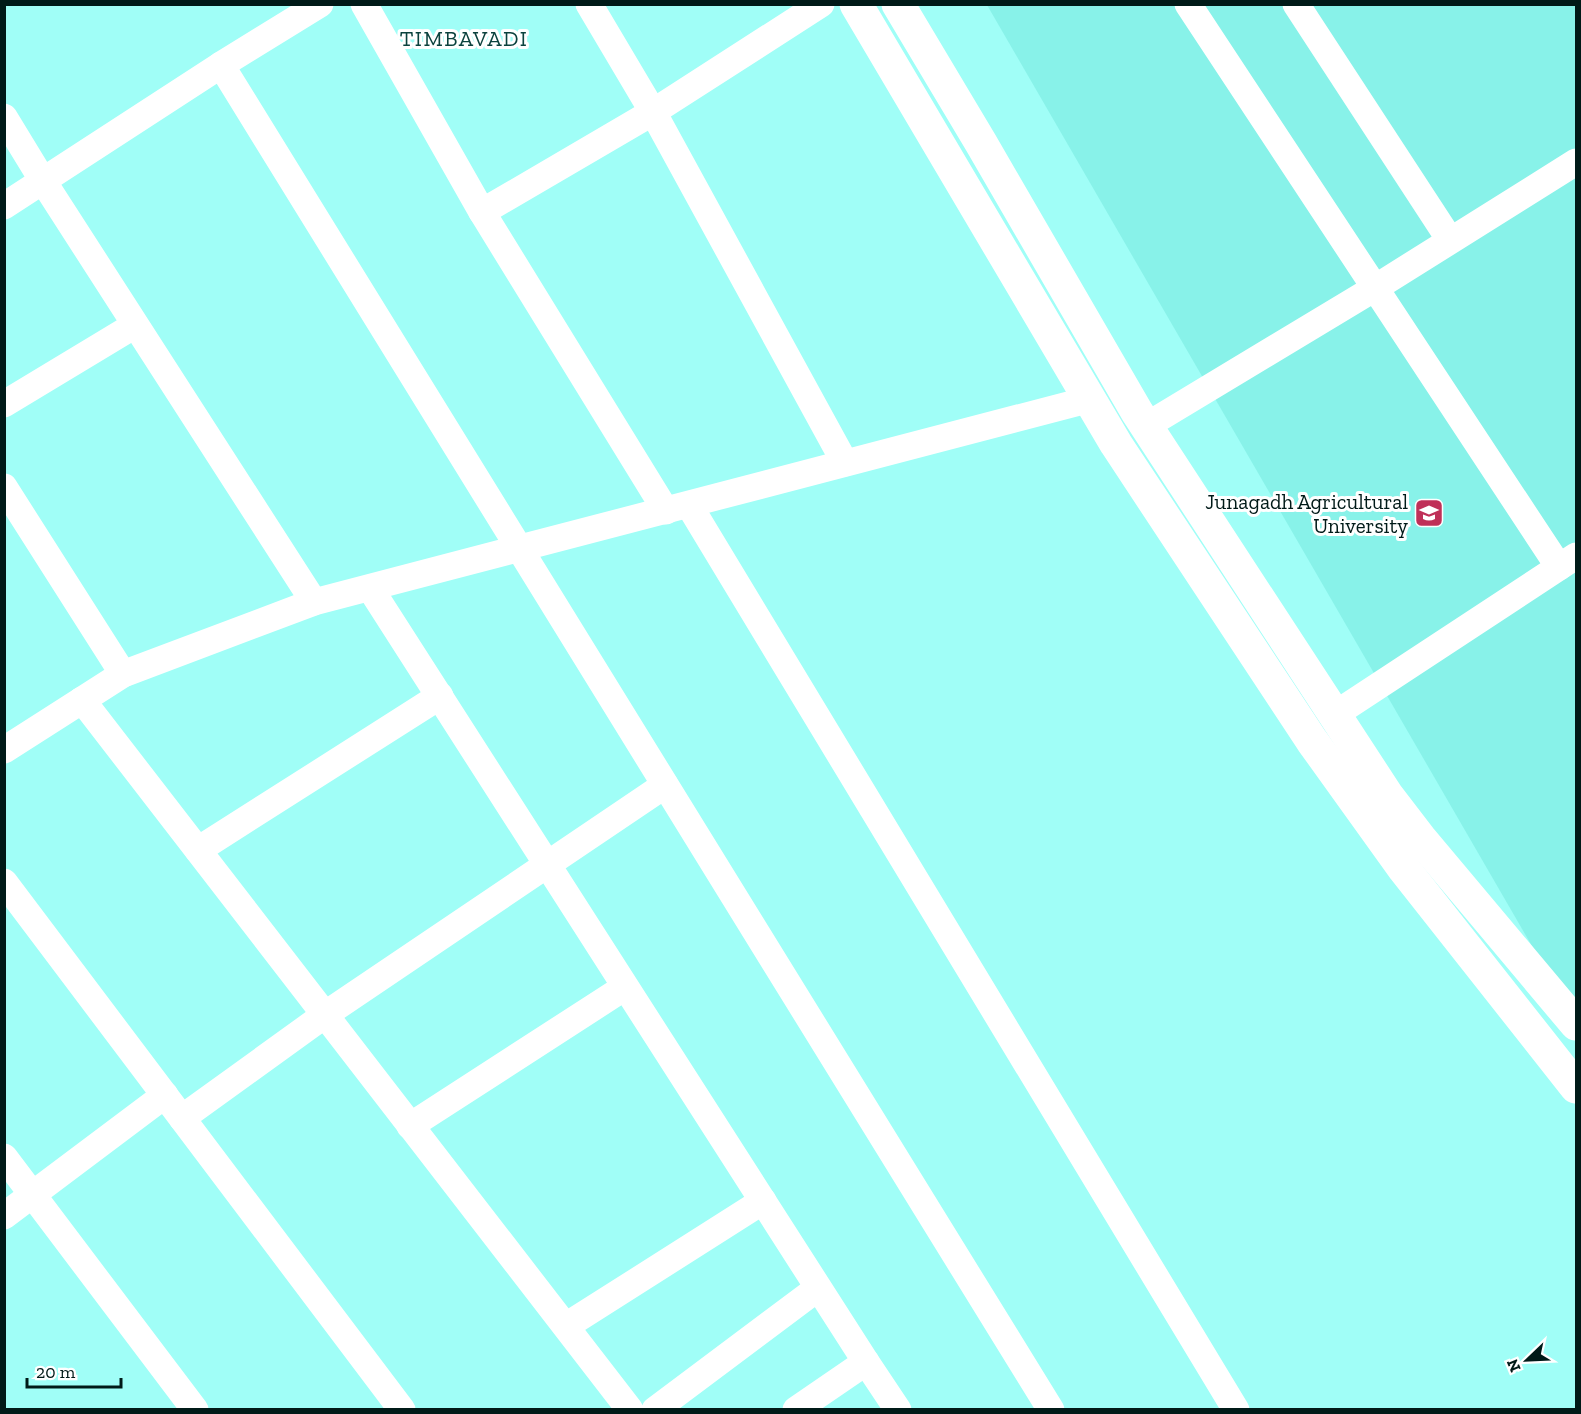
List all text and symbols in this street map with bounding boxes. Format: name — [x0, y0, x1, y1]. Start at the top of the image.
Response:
district label: TIMBAVADI — [400, 25, 528, 52]
place label: Junagadh Agricultural University — [1205, 489, 1408, 538]
school or university icon: Junagadh Agricultural University — [1413, 497, 1445, 529]
north arrow — [1497, 1330, 1557, 1390]
scale bar — [27, 1351, 122, 1389]
text: N — [1503, 1356, 1525, 1375]
text: 20 m — [36, 1361, 76, 1383]

